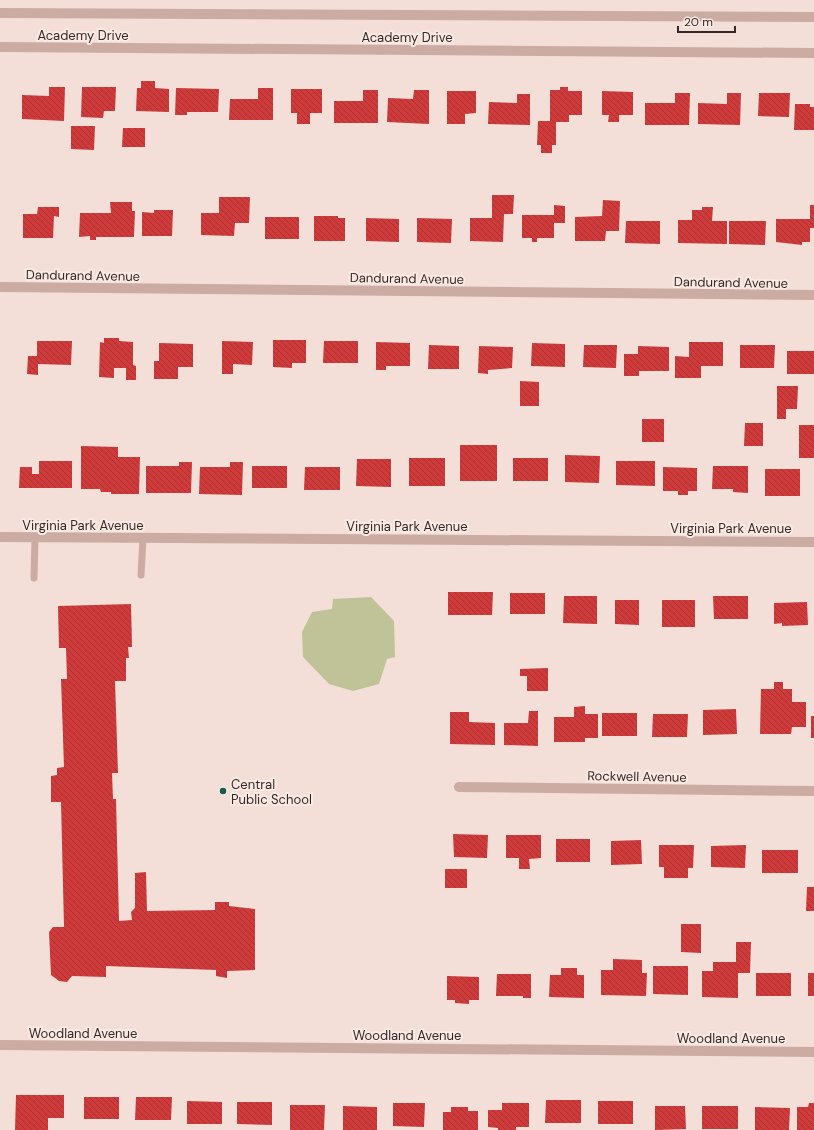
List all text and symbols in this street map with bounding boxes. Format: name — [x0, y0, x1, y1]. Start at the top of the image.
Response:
scale bar — [678, 8, 735, 34]
text: 20 m — [684, 14, 713, 30]
street label: Academy Drive — [37, 27, 129, 44]
street label: Academy Drive — [361, 29, 453, 46]
street label: Dandurand Avenue — [26, 266, 140, 285]
street label: Dandurand Avenue — [350, 269, 464, 288]
street label: Dandurand Avenue — [674, 273, 788, 292]
street label: Virginia Park Avenue — [22, 517, 144, 534]
street label: Virginia Park Avenue — [346, 518, 468, 535]
street label: Virginia Park Avenue — [670, 520, 792, 537]
street label: Rockwell Avenue — [587, 767, 687, 786]
place label: Central Public School — [231, 776, 312, 808]
marker: Central Public School — [218, 786, 228, 796]
street label: Woodland Avenue — [29, 1025, 137, 1042]
street label: Woodland Avenue — [353, 1027, 461, 1044]
street label: Woodland Avenue — [677, 1030, 785, 1047]

